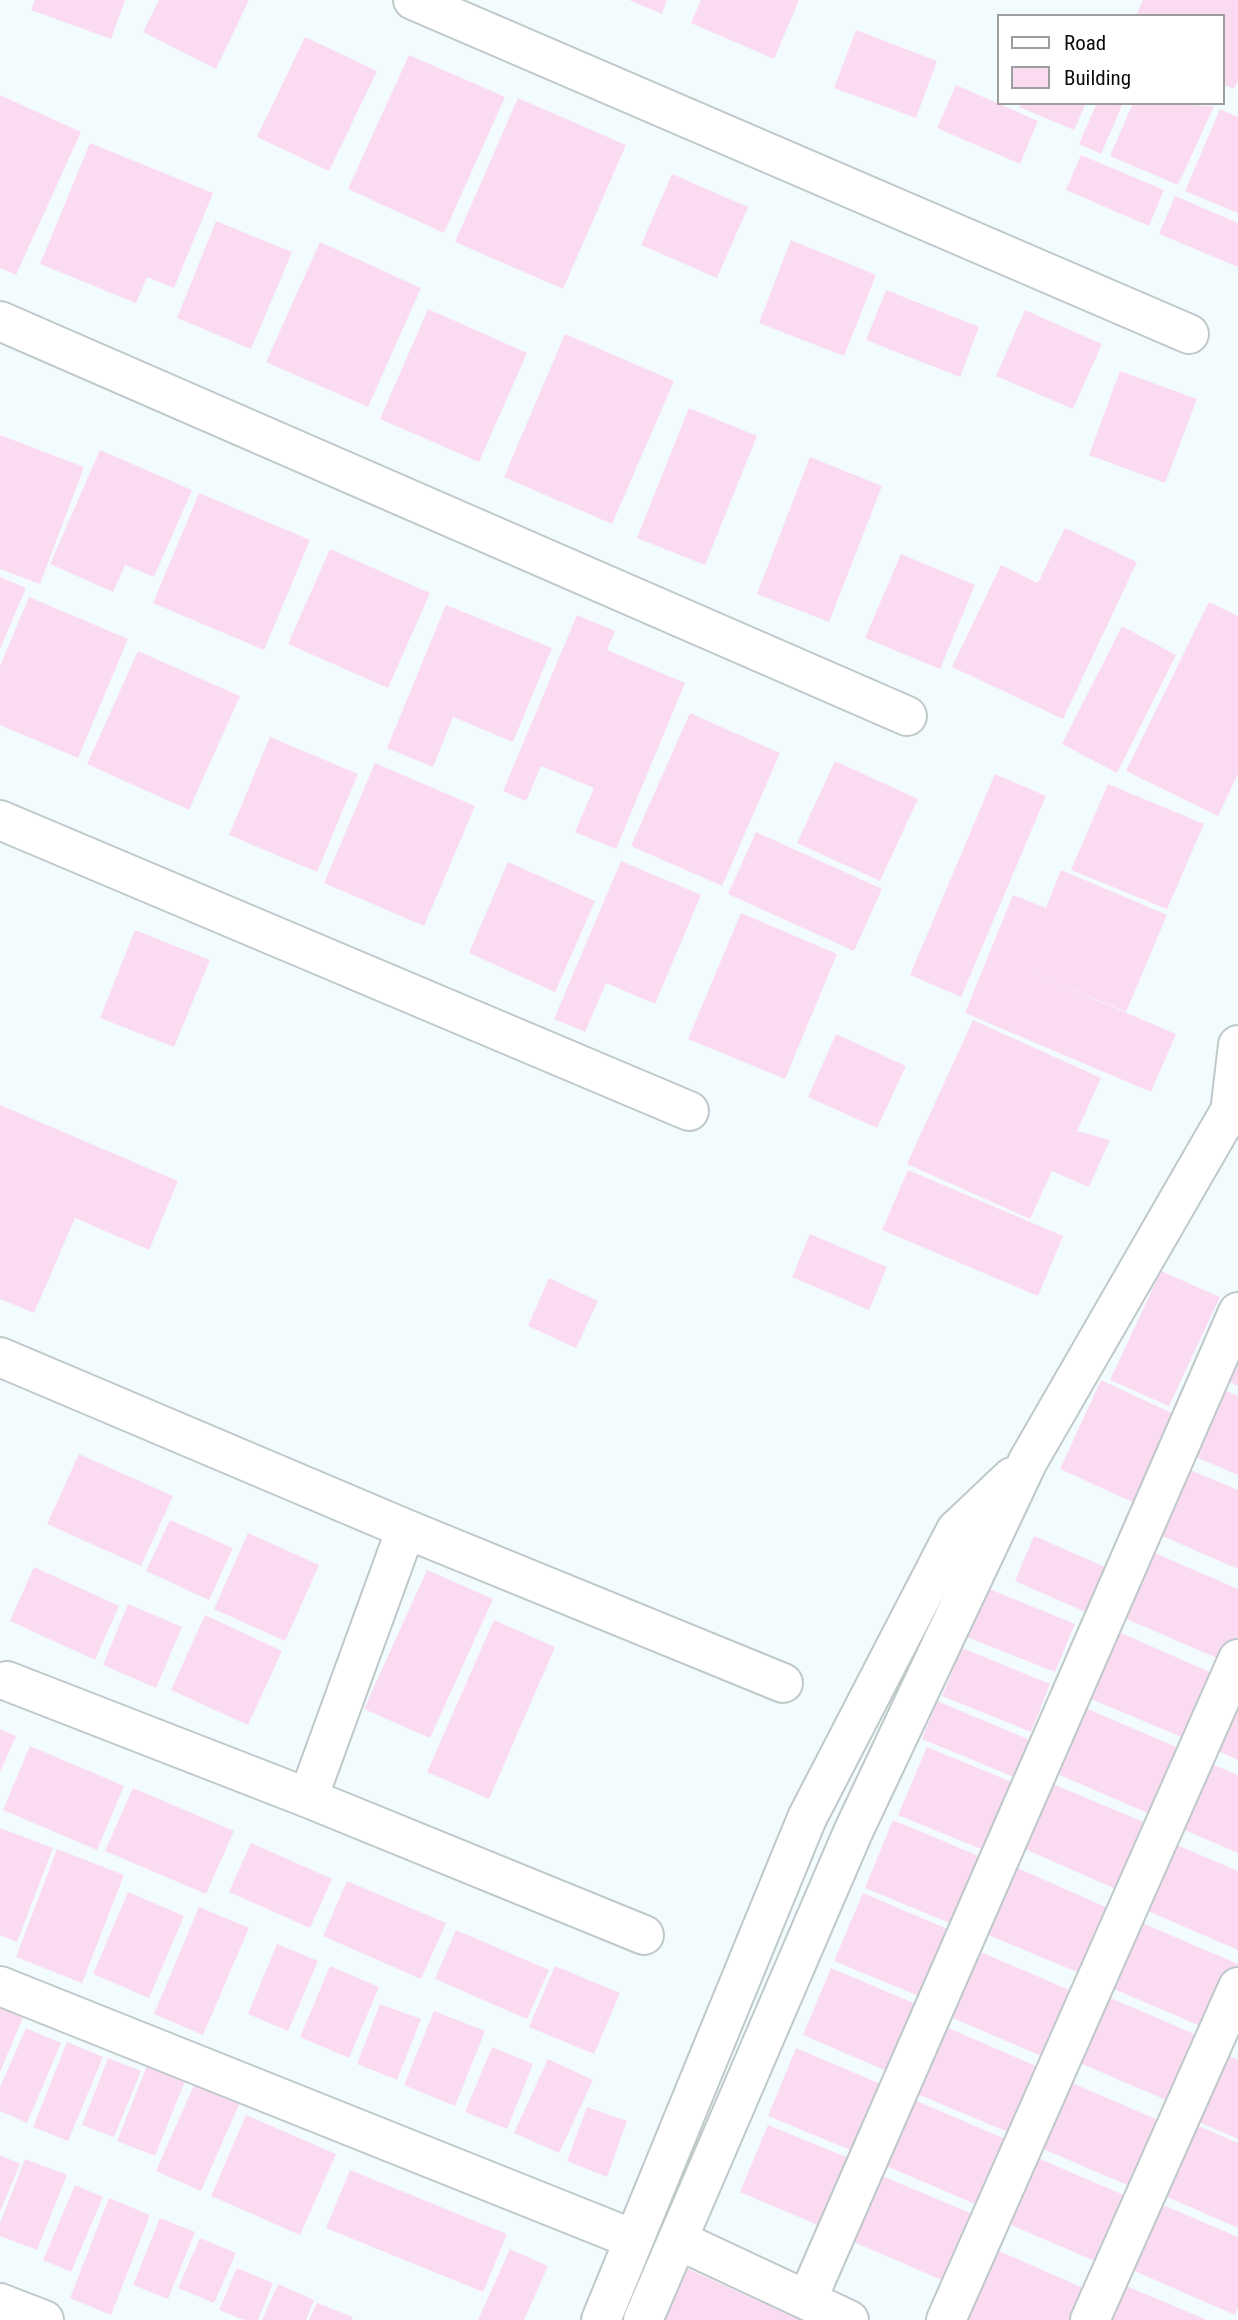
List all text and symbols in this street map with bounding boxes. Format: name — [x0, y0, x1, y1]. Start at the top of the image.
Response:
legend — [996, 14, 1224, 105]
text: Road — [1064, 31, 1106, 55]
text: Building — [1064, 66, 1131, 90]

